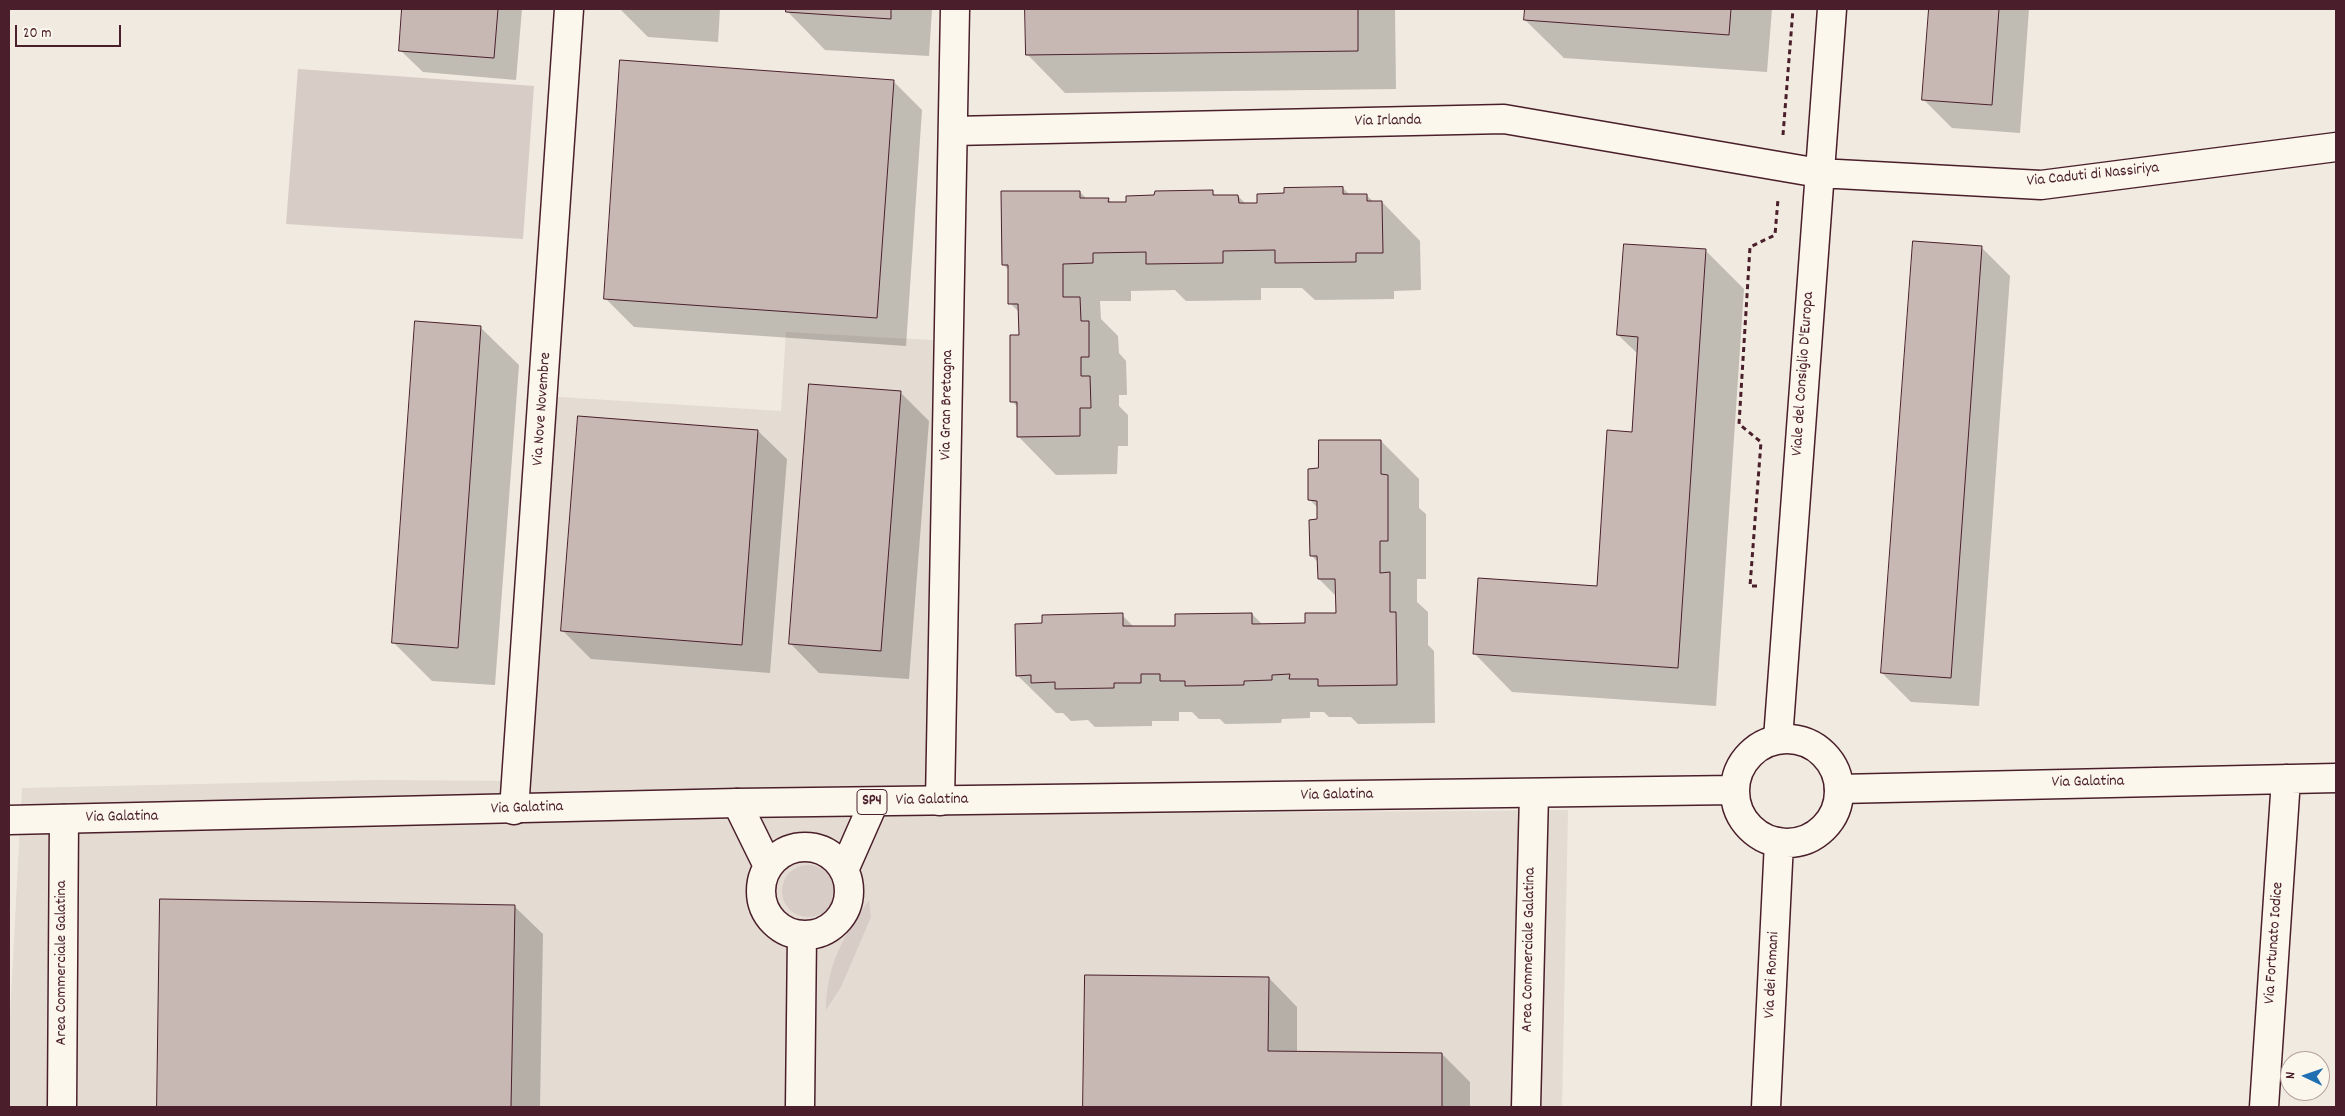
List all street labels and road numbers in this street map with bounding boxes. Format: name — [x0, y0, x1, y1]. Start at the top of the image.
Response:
street label: Via Irlanda — [1355, 112, 1421, 132]
street label: Via Caduti di Nassiriya — [2026, 160, 2160, 192]
street label: Viale del Consiglio D'Europa — [1789, 291, 1819, 457]
street label: Via Gran Bretagna — [937, 350, 959, 460]
street label: Via Nove Novembre — [529, 352, 557, 466]
street label: Via Galatina — [2052, 773, 2124, 793]
street label: Via Galatina — [1301, 786, 1373, 806]
road number: SP4 — [857, 790, 887, 814]
street label: Via Galatina — [896, 791, 968, 811]
street label: Via Galatina — [490, 798, 564, 820]
street label: Via Galatina — [86, 808, 158, 828]
street label: Area Commerciale Galatina — [1519, 867, 1541, 1033]
street label: Area Commerciale Galatina — [53, 881, 73, 1045]
street label: Via Fortunato Iodice — [2261, 881, 2289, 1005]
street label: Via dei Romani — [1761, 931, 1785, 1019]

